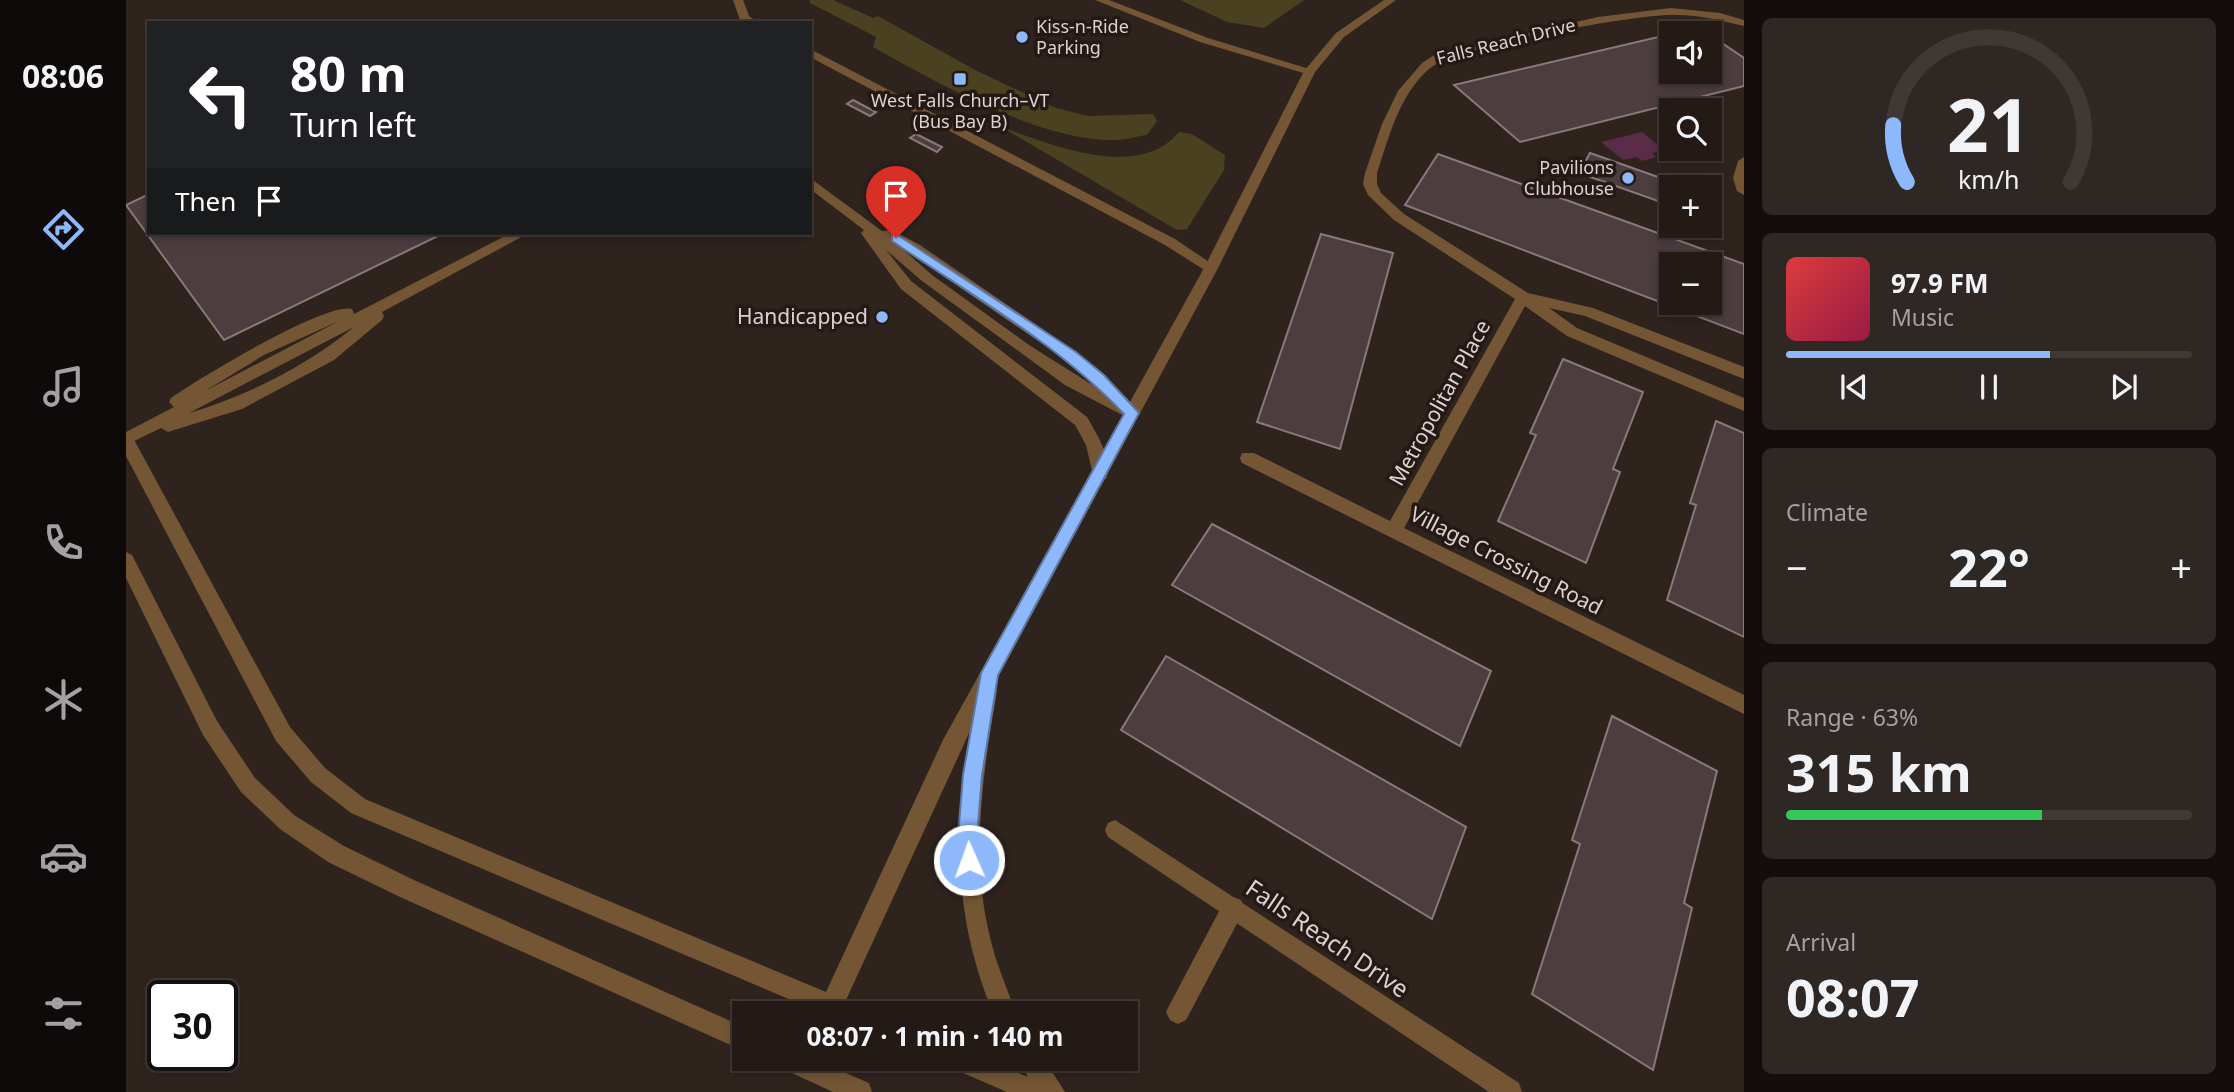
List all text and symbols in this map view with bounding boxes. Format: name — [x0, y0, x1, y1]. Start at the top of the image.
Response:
street label: Falls Reach Drive — [1434, 12, 1578, 70]
place label: Kiss-n-Ride Parking — [1036, 14, 1129, 59]
map controls — [1659, 21, 1722, 315]
button: sound — [1659, 21, 1722, 84]
marker: Kiss-n-Ride Parking — [1014, 29, 1030, 45]
text: 80 m — [290, 40, 407, 106]
icon: left — [175, 49, 266, 140]
text: 08:06 — [22, 54, 104, 97]
marker: West Falls Church–VT (Bus Bay B) — [952, 71, 968, 87]
text: 21 — [1947, 75, 2031, 174]
place label: West Falls Church–VT (Bus Bay B) — [871, 88, 1049, 133]
button: search — [1659, 98, 1722, 161]
text: Turn left — [290, 103, 416, 146]
place label: Pavilions Clubhouse — [1524, 155, 1614, 200]
text: km/h — [1958, 162, 2020, 196]
pin — [866, 166, 926, 238]
marker: Pavilions Clubhouse — [1620, 170, 1636, 186]
button: + — [1659, 175, 1722, 238]
icon: arrive — [877, 177, 915, 215]
icon: arrive — [250, 182, 288, 220]
text: Then — [175, 183, 236, 219]
icon: directions — [39, 205, 88, 254]
button: − — [1659, 252, 1722, 315]
text: 97.9 FM — [1891, 265, 1988, 301]
text: Music — [1891, 301, 1954, 333]
place label: Handicapped — [737, 302, 868, 330]
marker: Handicapped — [874, 309, 890, 325]
street label: Metropolitan Place — [1382, 315, 1496, 490]
icon: music — [39, 362, 88, 411]
icon: previous — [1835, 368, 1873, 406]
icon: pause — [1970, 368, 2008, 406]
icon: next — [2105, 368, 2143, 406]
text: Climate — [1786, 496, 1868, 528]
street label: Village Crossing Road — [1405, 499, 1607, 621]
icon: phone — [39, 518, 88, 567]
text: 22° — [1948, 531, 2030, 602]
text: − — [1786, 541, 1808, 593]
text: + — [2170, 541, 2192, 593]
icon: climate — [39, 675, 88, 724]
text: Range · 63% — [1786, 701, 1918, 733]
text: 315 km — [1786, 736, 1972, 807]
position arrow — [932, 823, 1006, 897]
icon: car — [39, 832, 88, 881]
street label: Falls Reach Drive — [1240, 871, 1416, 1005]
text: Arrival — [1786, 926, 1856, 958]
text: 08:07 — [1786, 961, 1920, 1032]
speed limit sign: 30 — [147, 980, 238, 1071]
icon: filters — [39, 989, 88, 1038]
text: 08:07 · 1 min · 140 m — [807, 1018, 1063, 1054]

